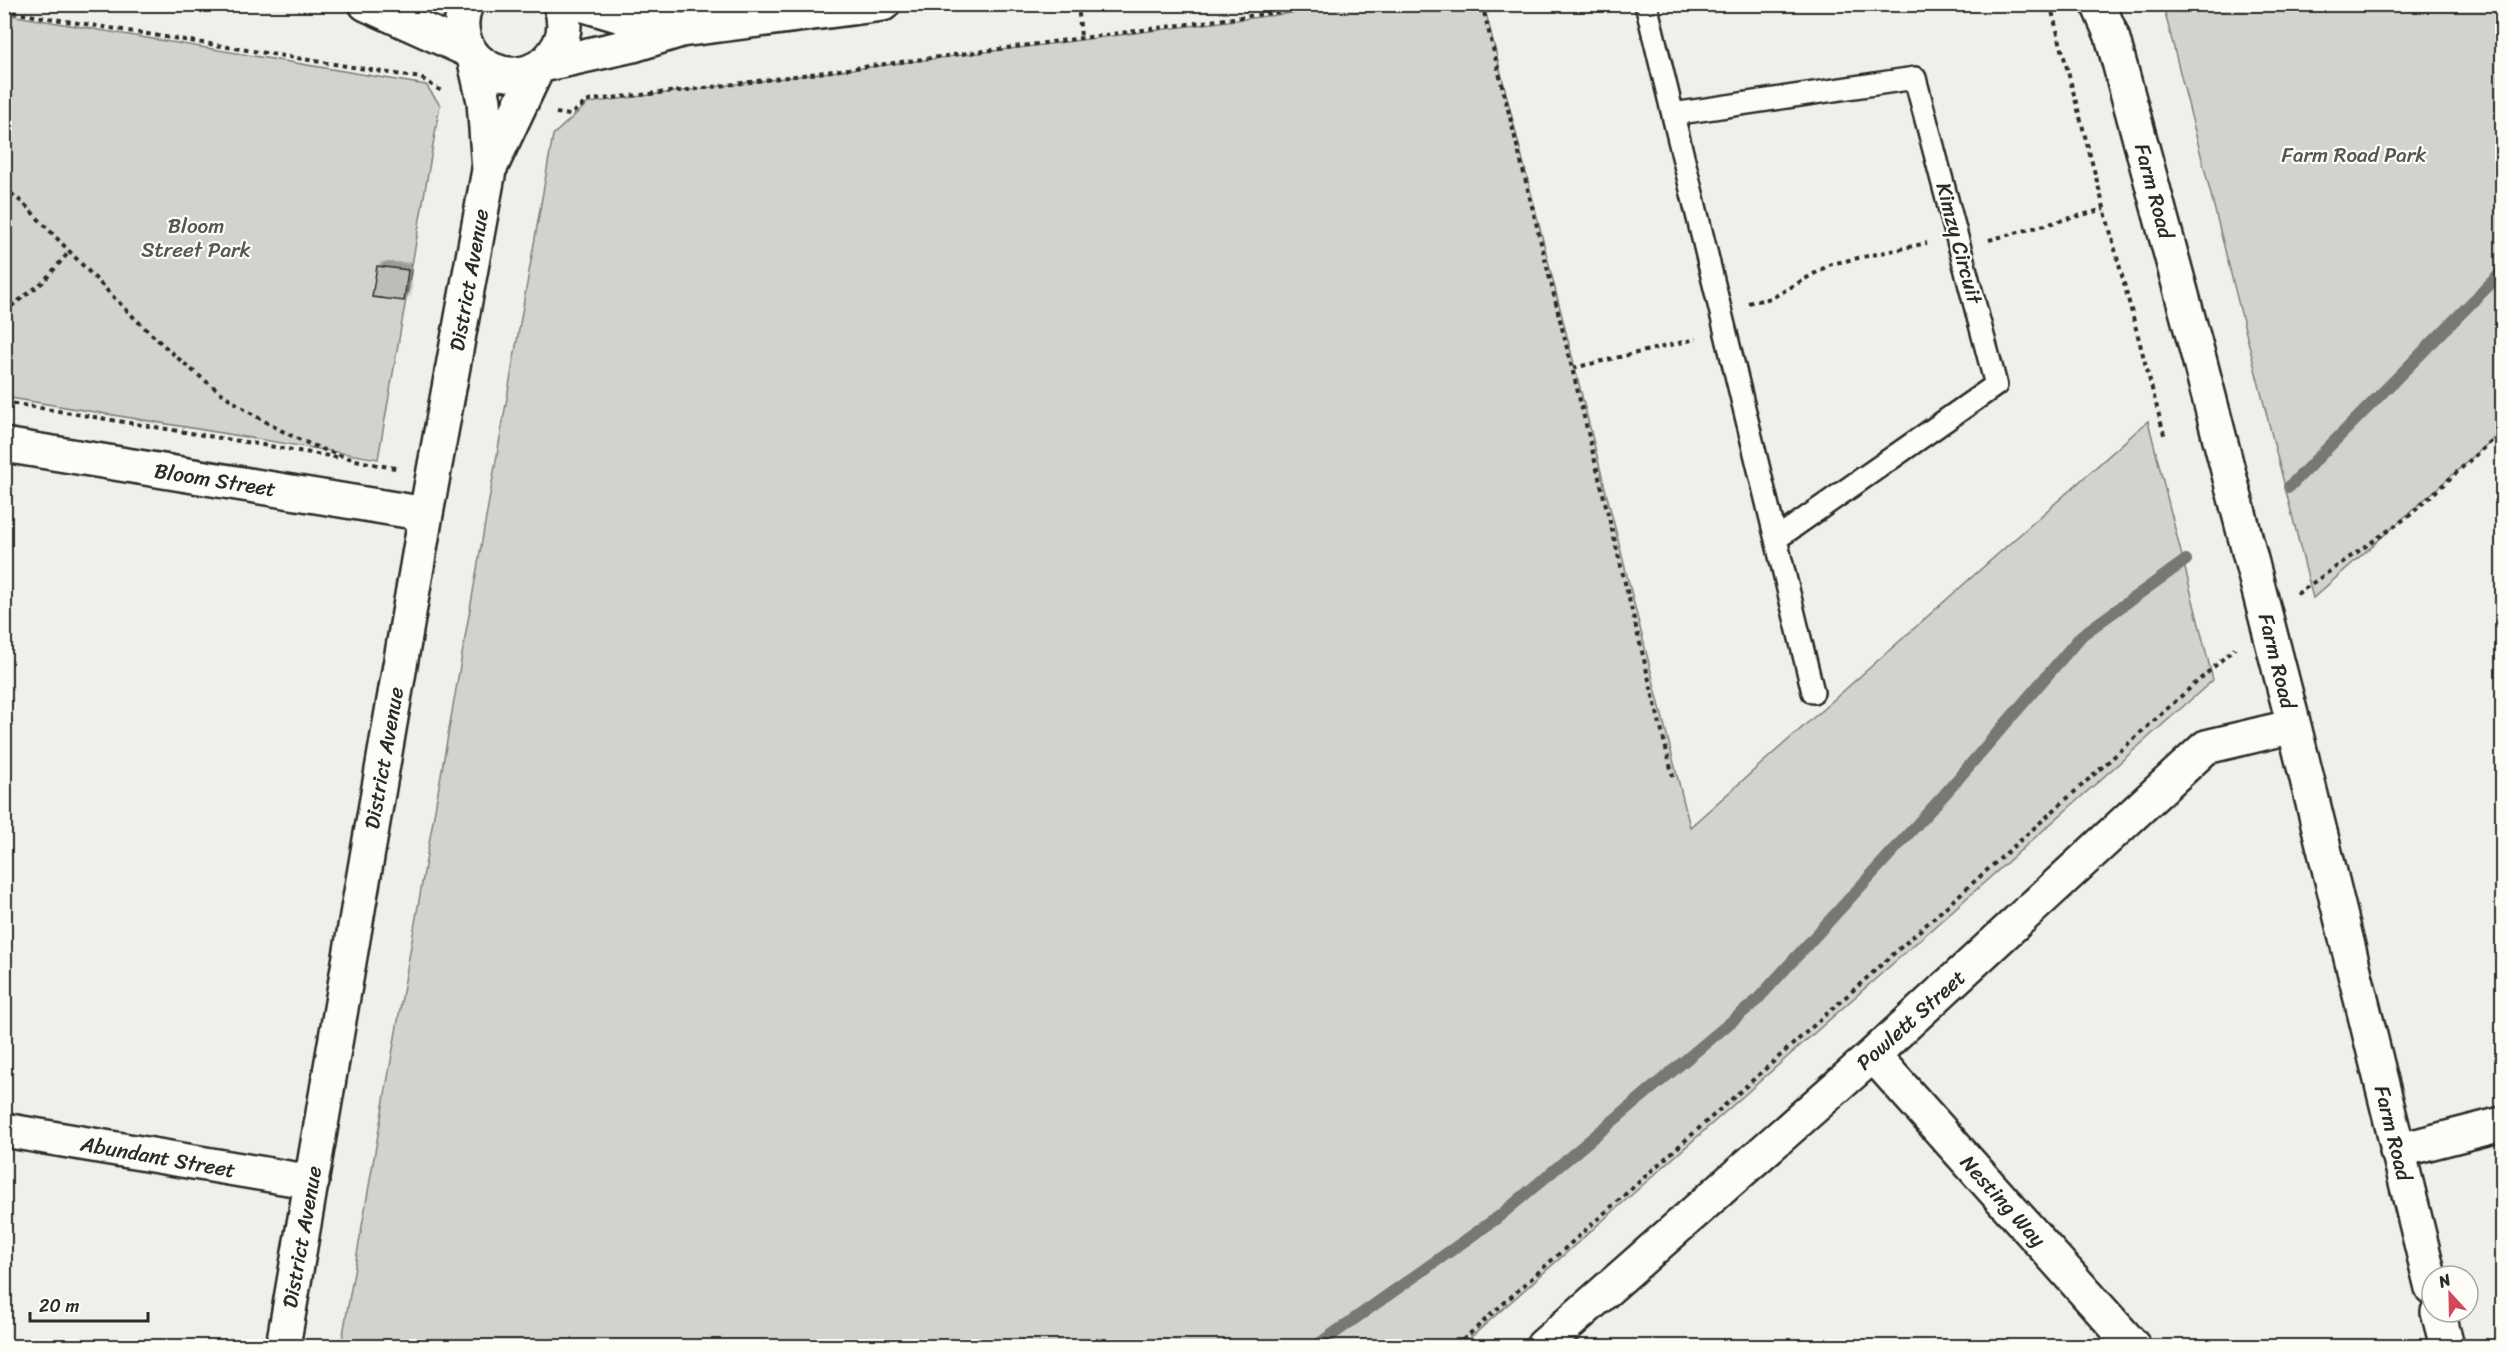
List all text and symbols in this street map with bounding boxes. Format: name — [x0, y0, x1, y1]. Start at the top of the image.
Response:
park label: Farm Road Park — [2281, 136, 2427, 174]
street label: Farm Road — [2123, 139, 2185, 245]
street label: Kimzy Circuit — [1925, 178, 1994, 309]
street label: District Avenue — [438, 206, 500, 354]
park label: Bloom Street Park — [141, 207, 251, 269]
street label: Bloom Street — [152, 452, 278, 508]
street label: Farm Road — [2247, 609, 2308, 715]
street label: District Avenue — [353, 684, 415, 832]
street label: Powlett Street — [1847, 960, 1975, 1080]
street label: Farm Road — [2363, 1081, 2424, 1187]
street label: Abundant Street — [77, 1125, 238, 1189]
street label: Nesting Way — [1950, 1146, 2056, 1257]
street label: District Avenue — [271, 1163, 333, 1311]
north arrow — [2420, 1264, 2480, 1324]
text: N — [2433, 1265, 2456, 1296]
scale bar — [30, 1285, 148, 1323]
text: 20 m — [39, 1290, 79, 1322]

